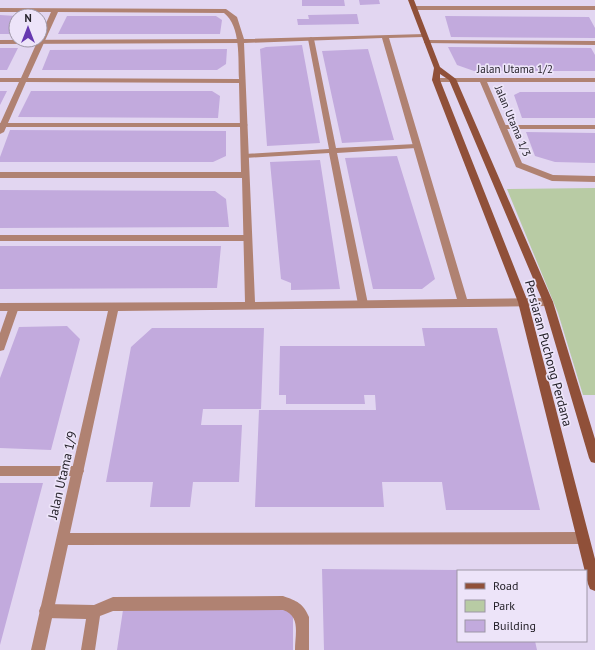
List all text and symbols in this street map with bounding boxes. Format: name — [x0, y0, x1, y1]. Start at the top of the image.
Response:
north arrow — [8, 8, 48, 48]
text: N — [24, 11, 32, 25]
street label: Jalan Utama 1/2 — [476, 62, 553, 76]
street label: Jalan Utama 1/3 — [491, 82, 534, 159]
street label: Persiaran Puchong Perdana — [521, 278, 576, 428]
street label: Jalan Utama 1/9 — [44, 430, 81, 522]
legend — [457, 570, 587, 642]
text: Road — [493, 578, 518, 593]
text: Park — [493, 598, 515, 613]
text: Building — [493, 618, 536, 633]

